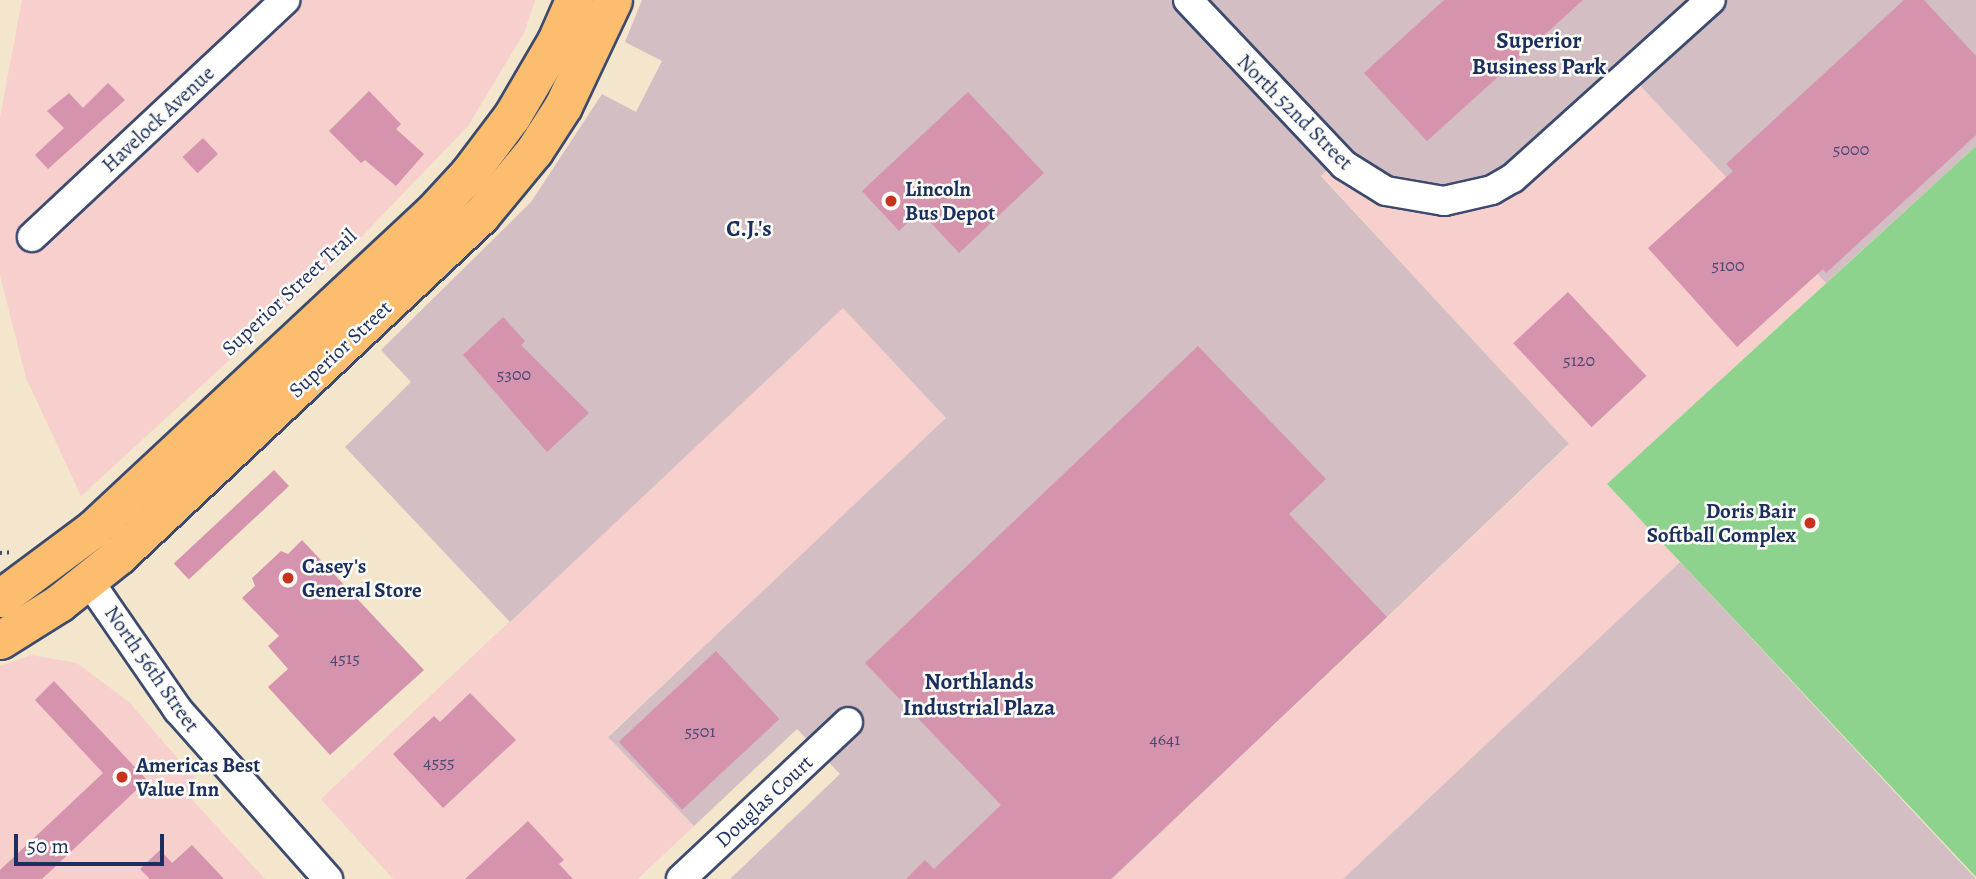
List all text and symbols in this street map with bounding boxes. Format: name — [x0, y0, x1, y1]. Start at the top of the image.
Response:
district label: Superior Business Park — [1472, 27, 1606, 81]
street label: North 52nd Street — [1232, 49, 1358, 175]
street label: Havelock Avenue — [96, 60, 220, 178]
house number: 5000 — [1833, 138, 1869, 160]
place label: Lincoln Bus Depot — [905, 176, 995, 226]
marker: Lincoln Bus Depot — [883, 193, 899, 209]
district label: C.J.'s — [726, 215, 772, 243]
street label: Superior Street Trail — [216, 223, 362, 361]
house number: 5100 — [1711, 254, 1745, 276]
street label: Superior Street — [283, 295, 397, 403]
house number: 5120 — [1563, 349, 1595, 371]
house number: 5300 — [497, 363, 531, 385]
place label: Doris Bair Softball Complex — [1647, 498, 1796, 548]
marker: Doris Bair Softball Complex — [1802, 515, 1818, 531]
place label: Casey's General Store — [302, 553, 422, 603]
marker: Casey's General Store — [280, 570, 296, 586]
street label: North 56th Street — [99, 601, 205, 737]
house number: 4515 — [330, 647, 360, 669]
district label: Northlands Industrial Plaza — [903, 668, 1055, 722]
house number: 5501 — [684, 720, 716, 742]
house number: 4641 — [1150, 728, 1180, 750]
street label: Douglas Court — [710, 749, 818, 853]
house number: 4555 — [423, 751, 455, 773]
place label: Americas Best Value Inn — [136, 752, 260, 802]
marker: Americas Best Value Inn — [114, 769, 130, 785]
scale bar — [18, 820, 168, 864]
text: 50 m — [27, 832, 69, 860]

